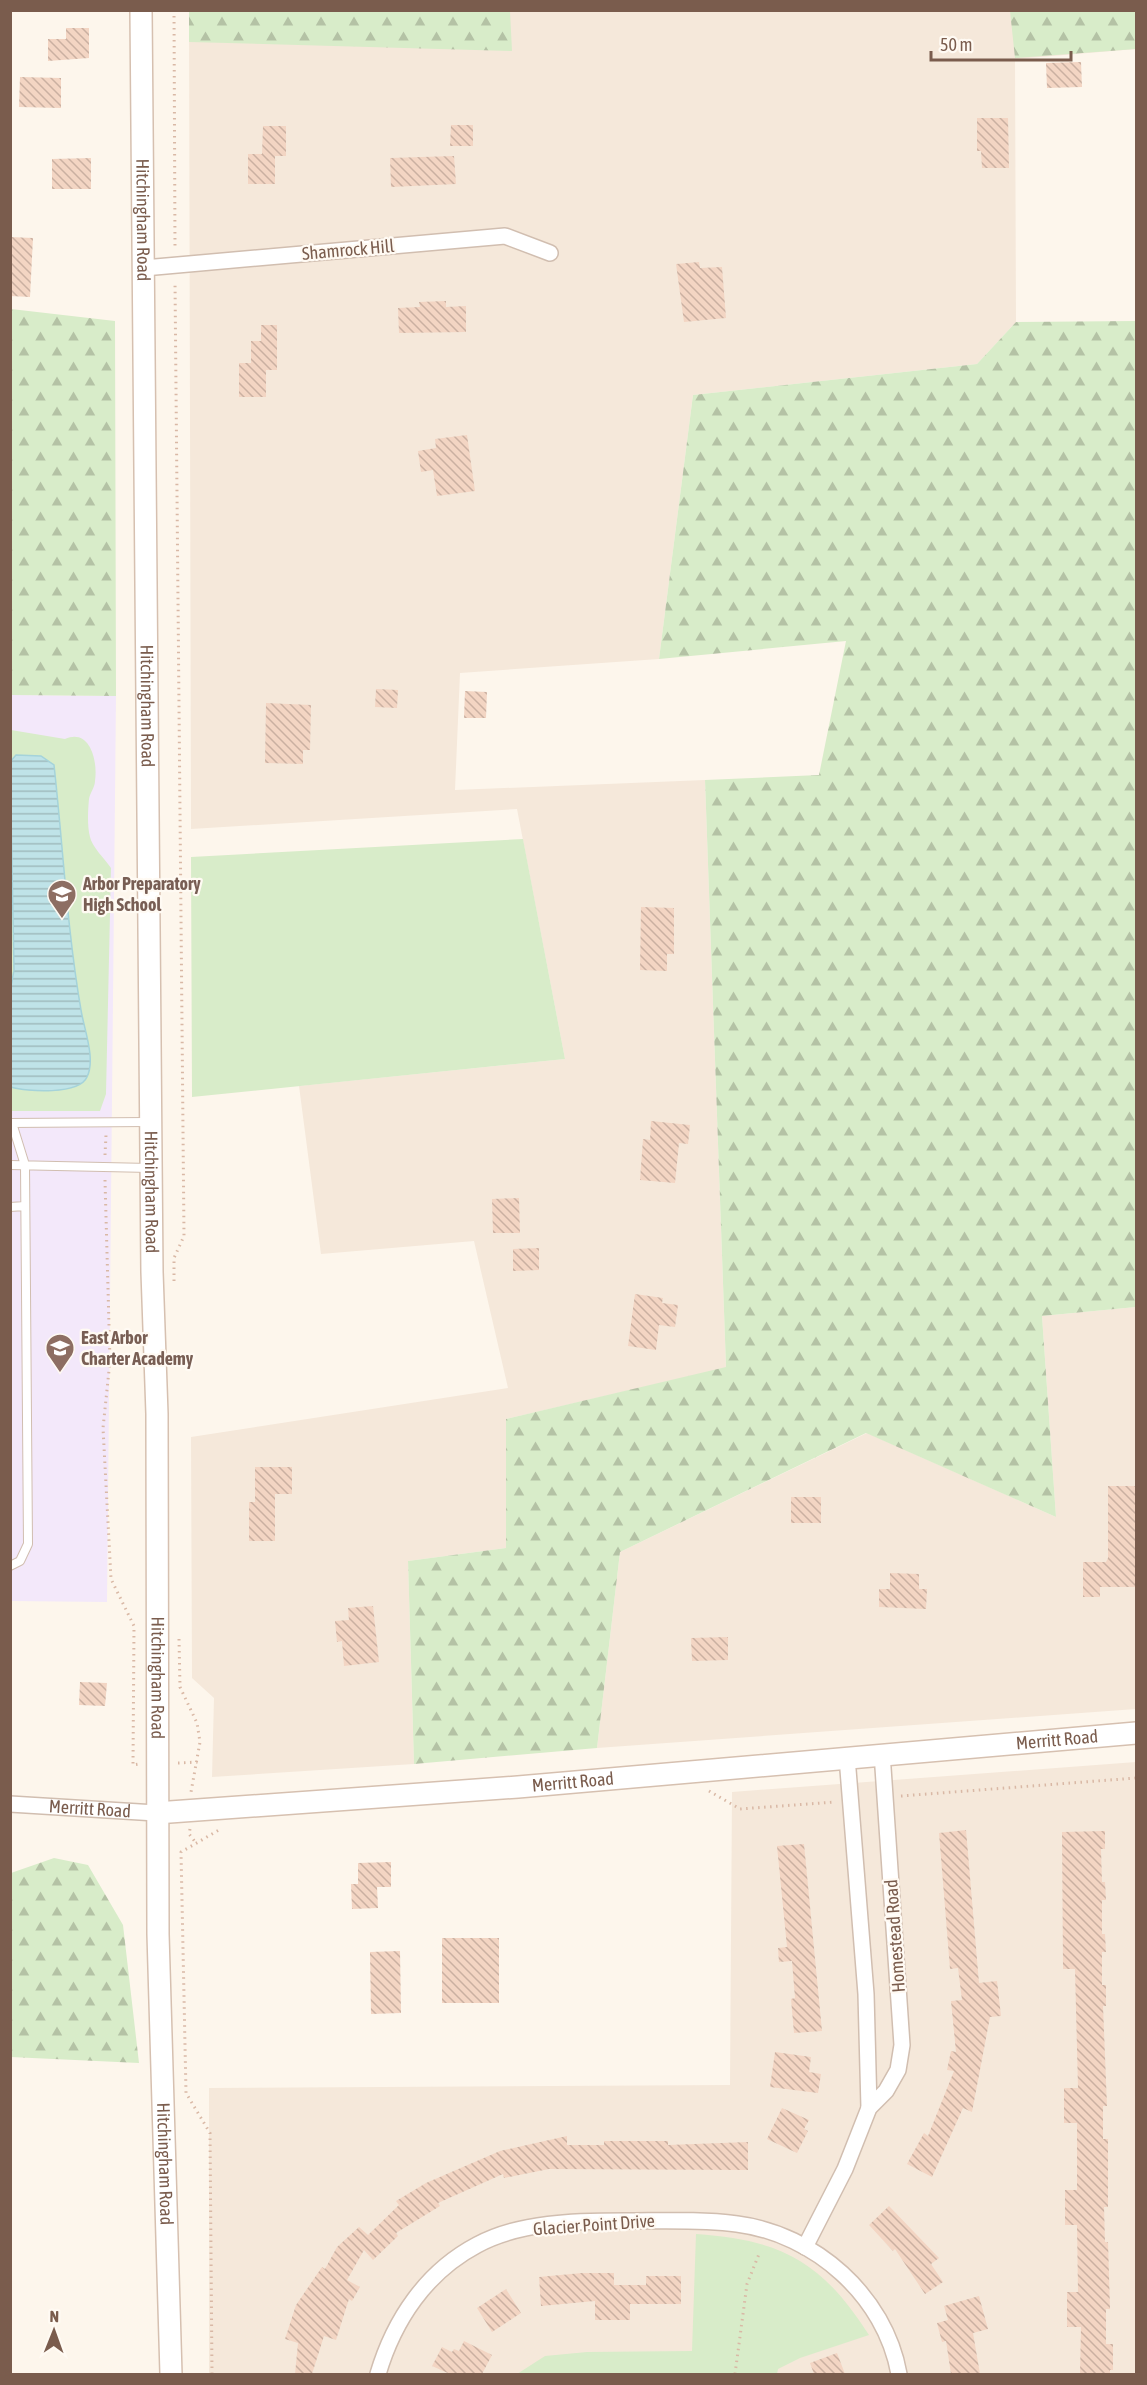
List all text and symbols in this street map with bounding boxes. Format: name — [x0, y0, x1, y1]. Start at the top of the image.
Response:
scale bar — [931, 24, 1070, 62]
text: 50 m — [940, 34, 972, 55]
street label: Hitchingham Road — [132, 159, 154, 281]
street label: Shamrock Hill — [301, 235, 395, 264]
street label: Hitchingham Road — [137, 645, 159, 767]
place label: Arbor Preparatory High School — [82, 873, 201, 915]
school or university icon: Arbor Preparatory High School — [46, 878, 78, 920]
street label: Hitchingham Road — [141, 1131, 163, 1253]
place label: East Arbor Charter Academy — [81, 1327, 194, 1369]
school or university icon: East Arbor Charter Academy — [44, 1332, 76, 1374]
street label: Hitchingham Road — [147, 1617, 169, 1739]
street label: Merritt Road — [1015, 1725, 1099, 1753]
street label: Merritt Road — [531, 1768, 615, 1796]
street label: Merritt Road — [48, 1795, 132, 1821]
street label: Homestead Road — [880, 1879, 909, 1993]
street label: Hitchingham Road — [153, 2102, 178, 2225]
street label: Glacier Point Drive — [532, 2210, 656, 2239]
north arrow — [24, 2301, 84, 2361]
text: N — [49, 2307, 59, 2325]

